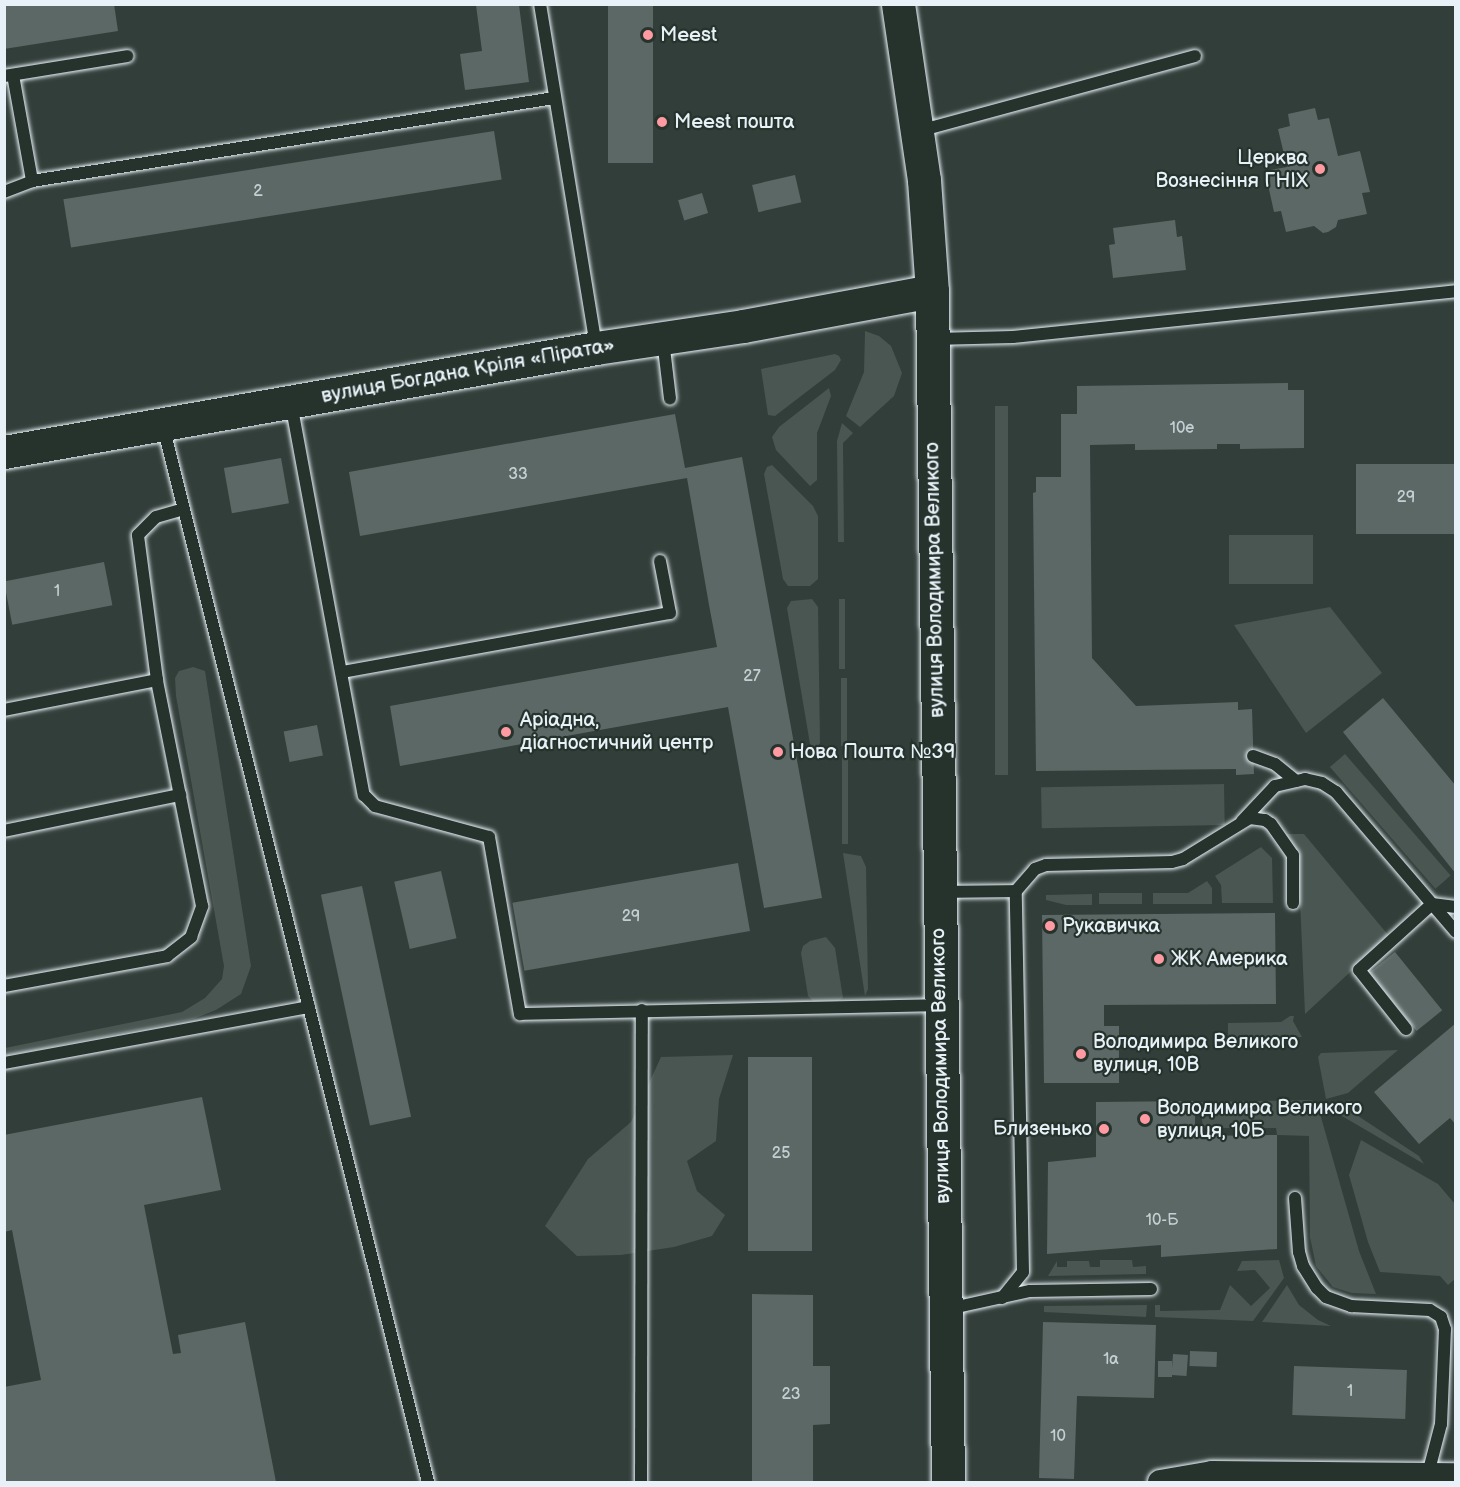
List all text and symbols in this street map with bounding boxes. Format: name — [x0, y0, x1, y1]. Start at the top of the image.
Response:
place label: Meest — [660, 23, 717, 47]
marker: Meest — [641, 28, 655, 42]
place label: Meest пошта — [674, 110, 795, 134]
marker: Meest пошта — [655, 115, 669, 129]
place label: Церква Вознесіння ГНІХ — [1155, 146, 1308, 193]
marker: Церква Вознесіння ГНІХ — [1313, 162, 1327, 176]
house number: 2 — [253, 182, 263, 202]
street label: вулиця Богдана Кріля «Пірата» — [319, 333, 617, 409]
house number: 10е — [1170, 419, 1194, 439]
street label: вулиця Володимира Великого — [921, 442, 949, 718]
house number: 33 — [508, 465, 528, 485]
house number: 29 — [1397, 488, 1415, 508]
house number: 1 — [54, 582, 60, 602]
house number: 27 — [743, 667, 761, 687]
place label: Аріадна, діагностичний центр — [520, 708, 713, 755]
marker: Аріадна, діагностичний центр — [497, 723, 515, 741]
place label: Нова Пошта №39 — [790, 740, 955, 764]
marker: Нова Пошта №39 — [771, 745, 785, 759]
house number: 29 — [622, 907, 640, 927]
place label: Рукавичка — [1062, 914, 1160, 938]
marker: Рукавичка — [1043, 919, 1057, 933]
street label: вулиця Володимира Великого — [927, 928, 955, 1204]
place label: ЖК Америка — [1171, 947, 1288, 971]
marker: ЖК Америка — [1152, 952, 1166, 966]
place label: Володимира Великого вулиця, 10В — [1093, 1030, 1298, 1077]
marker: Володимира Великого вулиця, 10В — [1074, 1047, 1088, 1061]
place label: Володимира Великого вулиця, 10Б — [1157, 1096, 1362, 1143]
marker: Володимира Великого вулиця, 10Б — [1138, 1112, 1152, 1126]
place label: Близенько — [993, 1117, 1092, 1141]
marker: Близенько — [1097, 1122, 1111, 1136]
house number: 25 — [772, 1144, 790, 1164]
house number: 10-Б — [1146, 1211, 1178, 1231]
house number: 1а — [1103, 1350, 1119, 1370]
house number: 1 — [1347, 1382, 1353, 1402]
house number: 23 — [782, 1385, 800, 1405]
house number: 10 — [1050, 1427, 1066, 1447]

